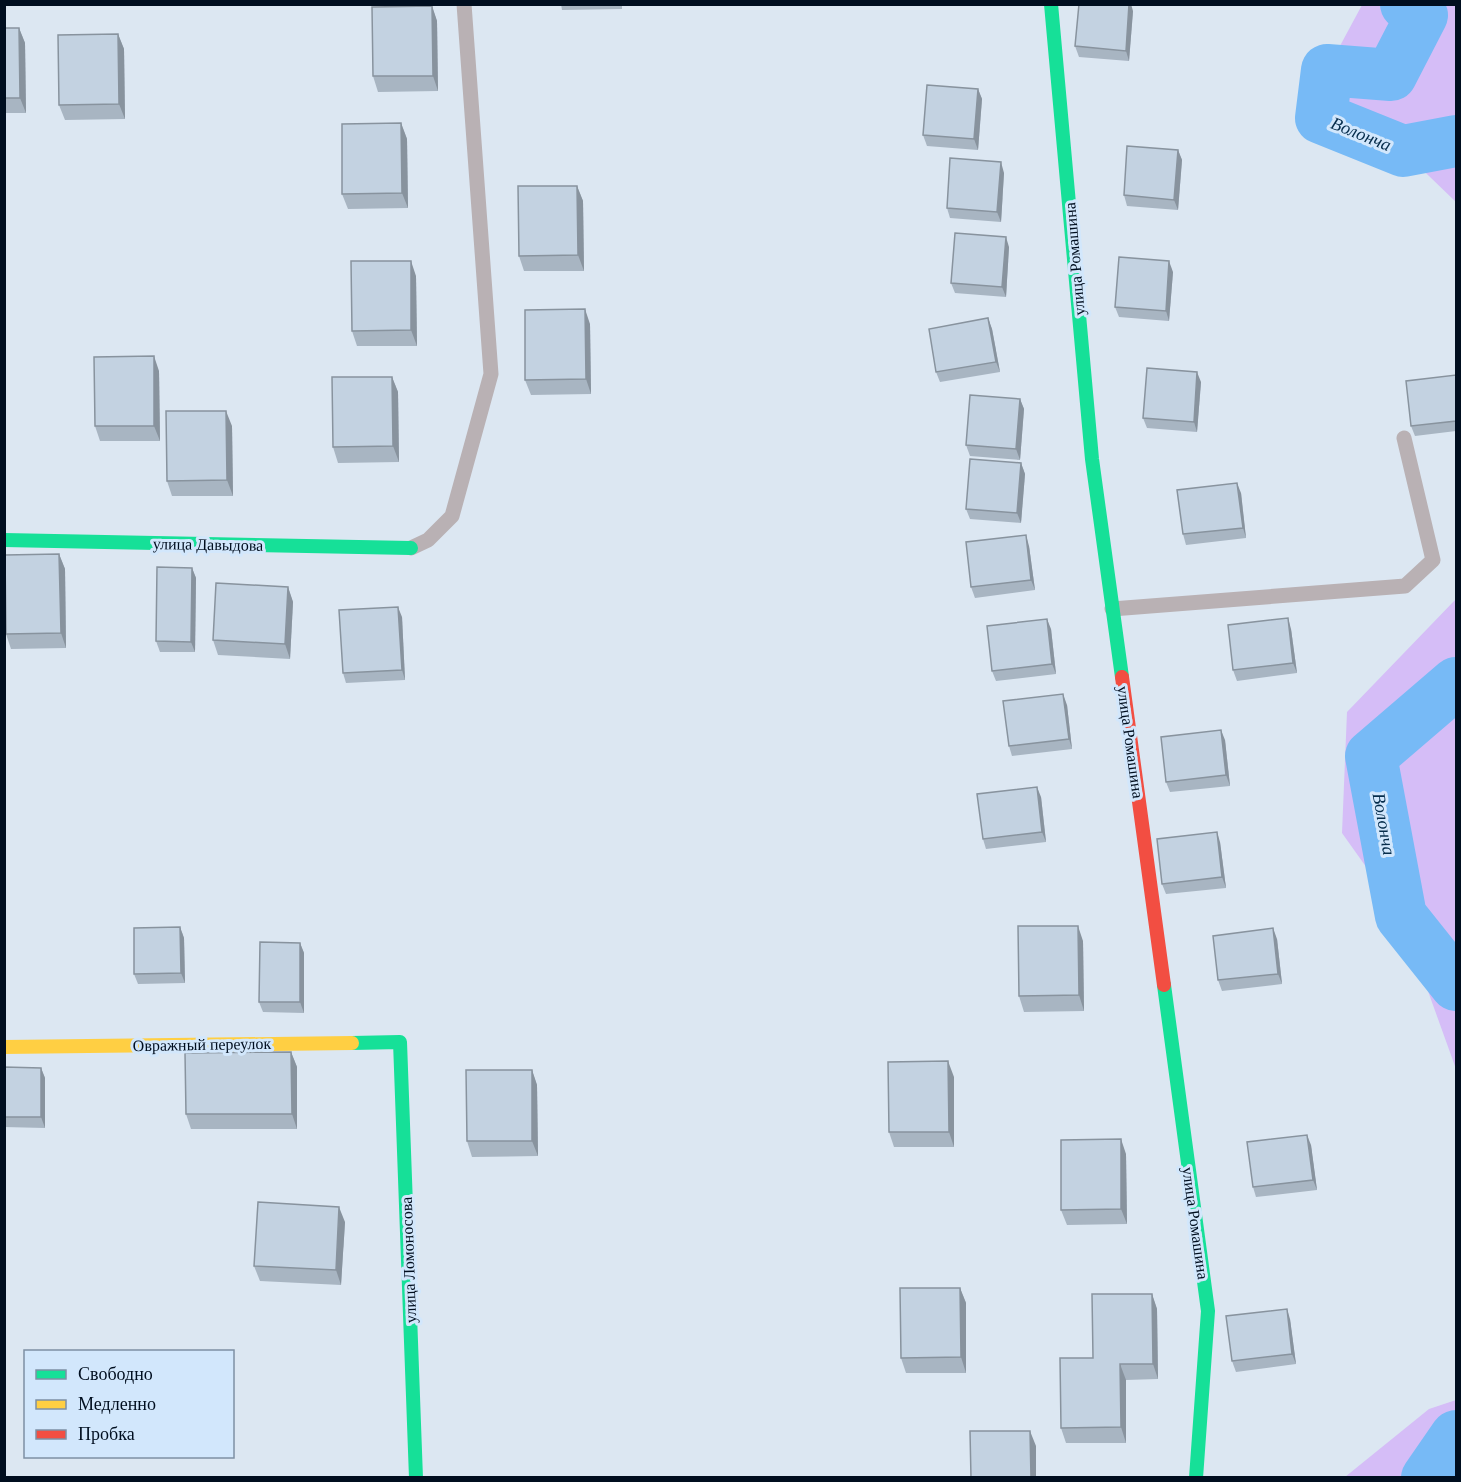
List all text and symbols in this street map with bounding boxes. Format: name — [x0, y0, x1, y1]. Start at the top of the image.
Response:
water label: Волонча — [1328, 113, 1394, 155]
street label: улица Ромашина — [1061, 202, 1089, 316]
street label: улица Давыдова — [153, 535, 263, 555]
street label: улица Ромашина — [1113, 685, 1147, 800]
water label: Волонча — [1369, 791, 1399, 857]
street label: Овражный переулок — [133, 1035, 272, 1055]
street label: улица Ромашина — [1178, 1166, 1212, 1281]
street label: улица Ломоносова — [398, 1197, 420, 1323]
legend — [24, 1350, 234, 1458]
text: Свободно — [78, 1364, 153, 1384]
text: Медленно — [78, 1394, 156, 1414]
text: Пробка — [78, 1424, 135, 1444]

